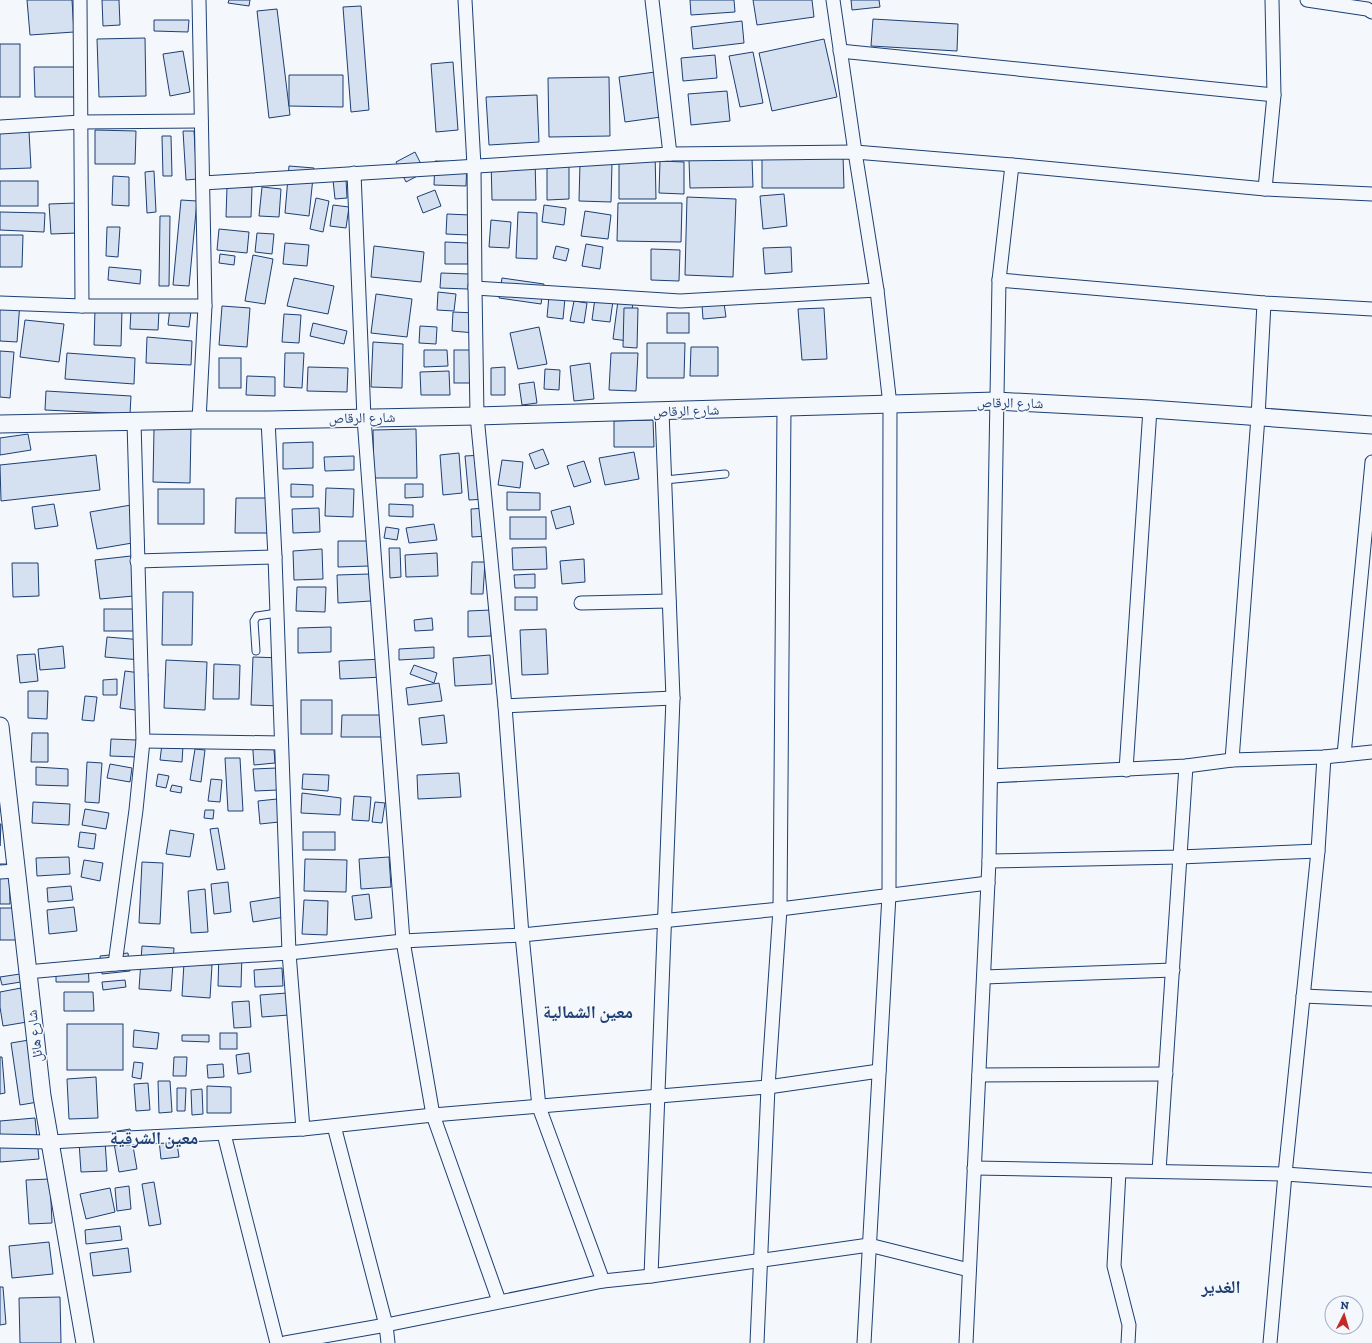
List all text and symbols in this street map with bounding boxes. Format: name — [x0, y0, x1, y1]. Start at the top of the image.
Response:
street label: شارع الرقاص — [977, 394, 1043, 413]
street label: شارع الرقاص — [652, 401, 720, 422]
street label: شارع الرقاص — [329, 409, 395, 428]
district label: معين الشمالية — [543, 1001, 633, 1023]
street label: شارع هائل — [23, 1009, 48, 1063]
district label: معين الشرقية — [110, 1127, 198, 1149]
district label: الغدير — [1200, 1276, 1241, 1298]
north arrow — [1324, 1295, 1364, 1335]
text: N — [1340, 1299, 1350, 1312]

